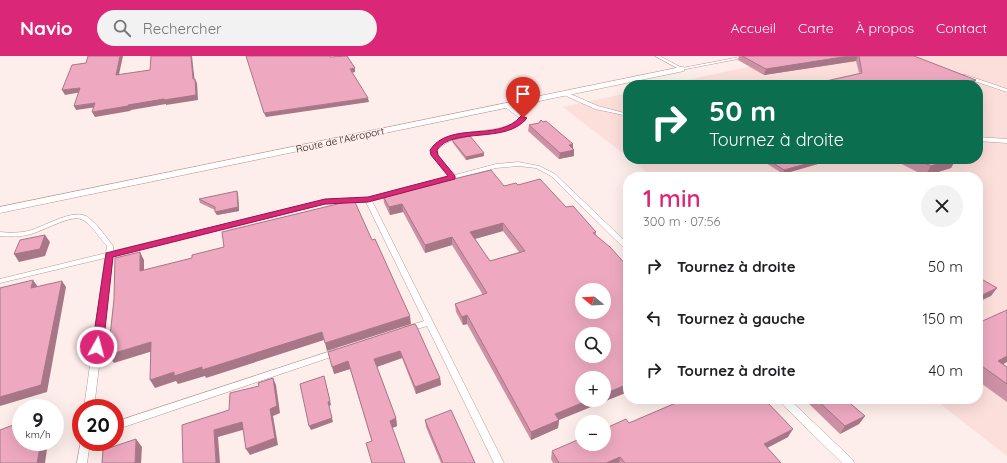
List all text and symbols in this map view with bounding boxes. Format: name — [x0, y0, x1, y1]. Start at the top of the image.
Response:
search box — [97, 10, 377, 46]
text: Navio — [20, 16, 73, 40]
icon: search — [111, 17, 133, 39]
text: Rechercher — [143, 19, 222, 38]
text: Accueil — [730, 19, 776, 37]
text: Carte — [798, 19, 834, 37]
text: À propos — [856, 19, 914, 37]
text: Contact — [936, 19, 987, 37]
pin — [506, 77, 540, 118]
icon: arrive — [512, 83, 534, 105]
text: 50 m — [709, 93, 776, 128]
icon: right — [643, 96, 695, 148]
street label: Route de l'Aéroport — [295, 124, 386, 156]
text: Tournez à droite — [709, 128, 844, 151]
text: 1 min — [643, 183, 701, 213]
button: close — [921, 185, 963, 227]
text: 300 m · 07:56 — [643, 213, 721, 229]
icon: right — [643, 255, 665, 277]
text: Tournez à droite — [677, 257, 796, 276]
text: 50 m — [928, 257, 963, 276]
north arrow — [575, 283, 611, 319]
map controls — [575, 283, 611, 451]
icon: left — [643, 307, 665, 329]
text: Tournez à gauche — [677, 309, 805, 328]
text: 150 m — [923, 309, 963, 328]
position arrow — [76, 326, 118, 368]
button: search — [575, 327, 611, 363]
icon: right — [643, 359, 665, 381]
text: Tournez à droite — [677, 361, 796, 380]
text: 40 m — [928, 361, 963, 380]
button: + — [575, 371, 611, 407]
speed limit sign: 20 — [72, 399, 124, 451]
text: 9 — [32, 407, 44, 432]
button: − — [575, 415, 611, 451]
text: km/h — [25, 428, 51, 441]

